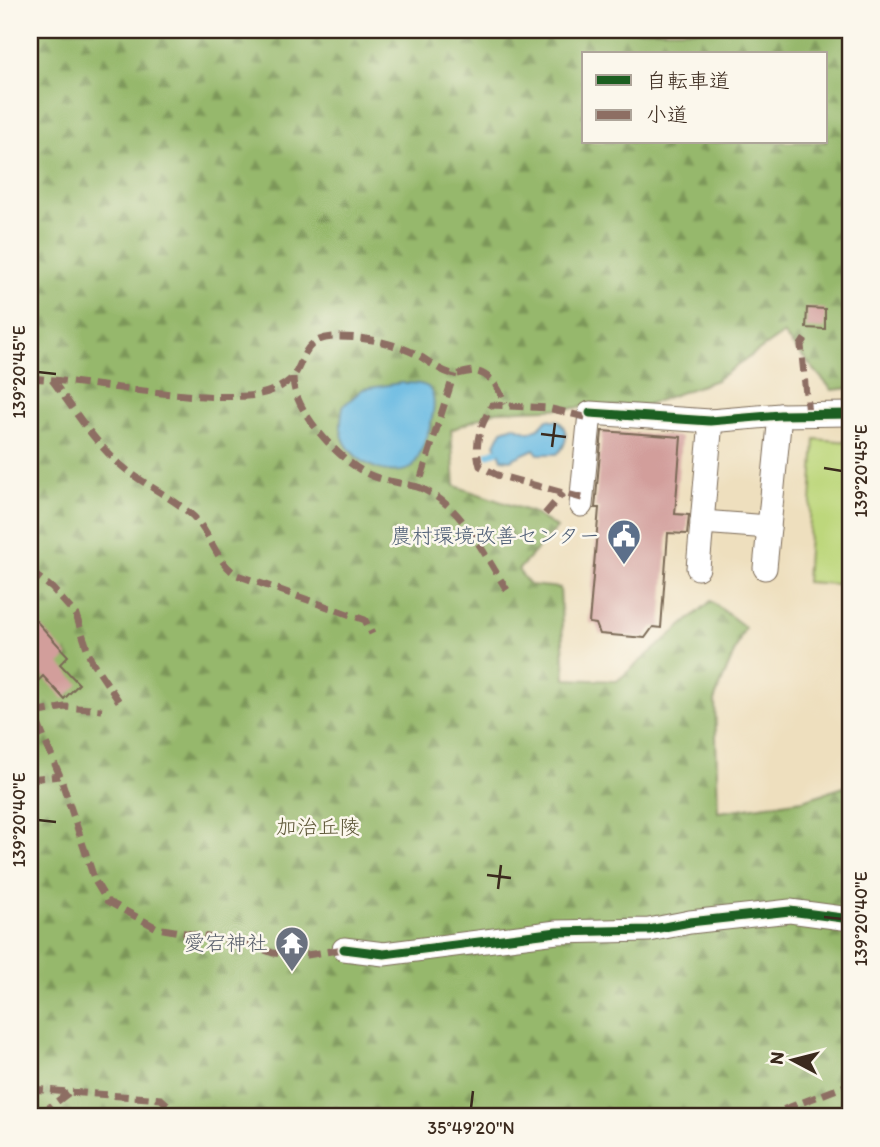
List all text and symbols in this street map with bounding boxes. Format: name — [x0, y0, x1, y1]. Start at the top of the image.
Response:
legend — [582, 52, 828, 144]
text: 自転車道 — [646, 68, 730, 93]
text: 小道 — [646, 102, 688, 127]
text: 139°20'45"E — [8, 325, 30, 419]
text: 139°20'45"E — [850, 424, 872, 518]
public building icon: 農村環境改善センター — [605, 517, 643, 566]
place label: 農村環境改善センター — [391, 523, 600, 548]
text: 139°20'40"E — [8, 772, 30, 868]
park label: 加治丘陵 — [276, 814, 360, 839]
text: 139°20'40"E — [850, 871, 872, 967]
temple icon: 愛宕神社 — [273, 924, 311, 973]
place label: 愛宕神社 — [184, 930, 268, 955]
north arrow — [758, 1024, 828, 1094]
text: N — [764, 1050, 789, 1066]
text: 35°49'20"N — [427, 1117, 515, 1139]

